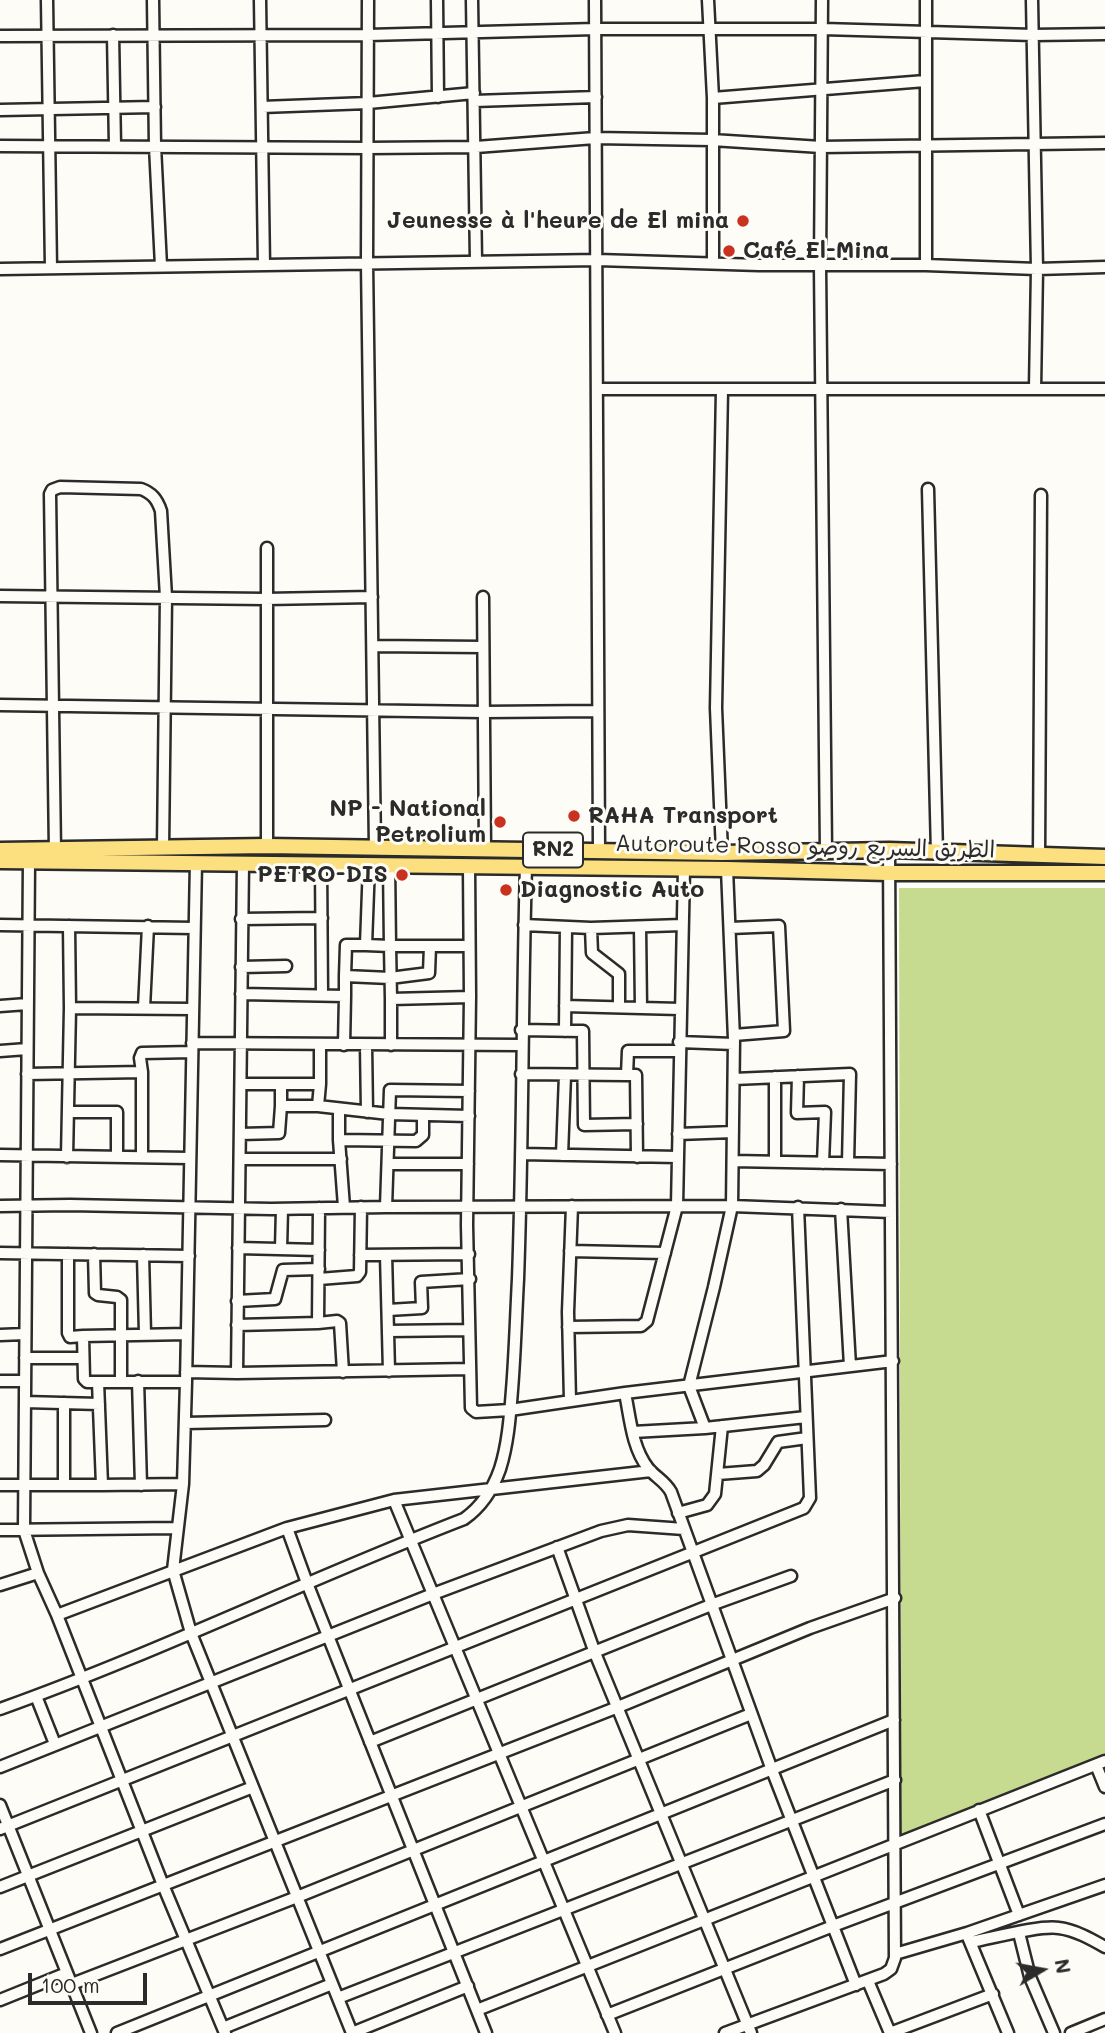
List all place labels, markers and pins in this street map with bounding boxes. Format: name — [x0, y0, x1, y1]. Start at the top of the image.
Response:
place label: Jeunesse à l'heure de El mina — [387, 207, 729, 235]
marker: Jeunesse à l'heure de El mina — [735, 213, 751, 229]
place label: Café El-Mina — [743, 237, 889, 265]
marker: Café El-Mina — [721, 243, 737, 259]
place label: NP - National Petrolium — [330, 795, 486, 849]
place label: RAHA Transport — [588, 802, 778, 830]
marker: RAHA Transport — [566, 808, 582, 824]
marker: NP - National Petrolium — [492, 814, 508, 830]
place label: PETRO-DIS — [257, 861, 388, 889]
marker: PETRO-DIS — [394, 867, 410, 883]
place label: Diagnostic Auto — [520, 876, 704, 904]
marker: Diagnostic Auto — [498, 882, 514, 898]

